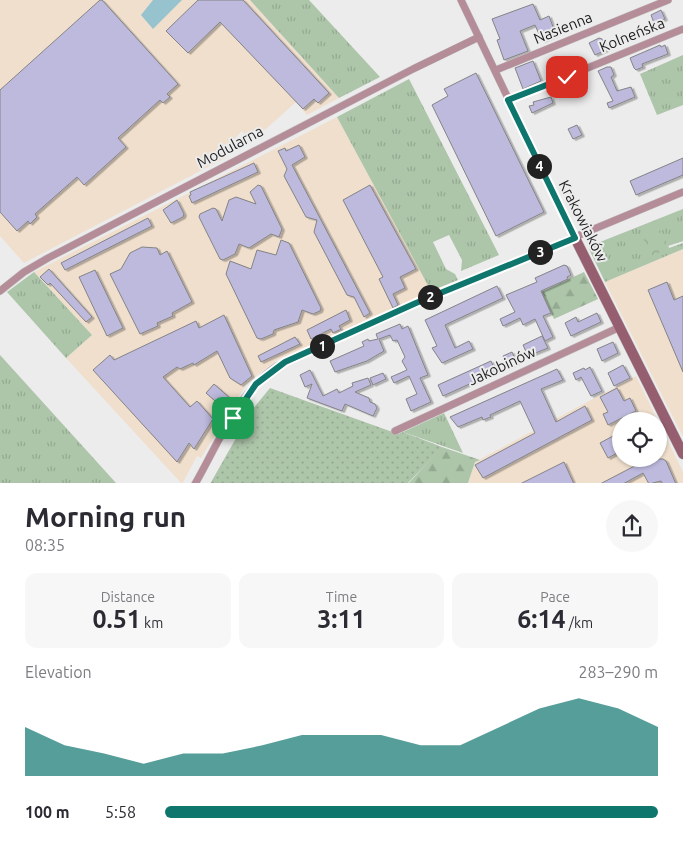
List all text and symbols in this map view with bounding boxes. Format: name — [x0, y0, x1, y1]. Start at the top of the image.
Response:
street label: Nasienna — [531, 8, 595, 47]
street label: Kolneńska — [597, 14, 667, 55]
pin — [546, 56, 588, 98]
icon: check — [553, 63, 581, 91]
street label: Modularna — [194, 122, 266, 171]
pin: 4 — [526, 154, 552, 178]
text: 4 — [536, 158, 543, 174]
street label: Krakowiaków — [556, 177, 611, 265]
pin: 3 — [528, 240, 552, 264]
text: 3 — [537, 244, 544, 260]
pin: 2 — [418, 284, 442, 310]
text: 2 — [427, 289, 434, 305]
pin: 1 — [310, 334, 334, 358]
text: 1 — [319, 338, 326, 354]
street label: Jakobinów — [465, 342, 539, 389]
pin — [212, 397, 254, 439]
icon: arrive — [219, 404, 247, 432]
map controls — [612, 412, 667, 467]
button: locate — [612, 412, 667, 467]
button: share — [606, 500, 658, 552]
text: Morning run — [25, 501, 186, 532]
text: 08:35 — [25, 536, 65, 554]
text: Distance — [101, 589, 155, 605]
text: Time — [326, 589, 357, 605]
text: Pace — [540, 589, 570, 605]
text: 0.51 — [92, 605, 141, 633]
text: 3:11 — [317, 605, 366, 633]
text: 6:14 — [517, 605, 566, 633]
text: km — [141, 615, 163, 631]
text: /km — [566, 615, 593, 631]
text: Elevation — [25, 663, 92, 681]
text: 283–290 m — [578, 663, 658, 681]
text: 100 m — [25, 803, 70, 821]
text: 5:58 — [105, 803, 136, 821]

